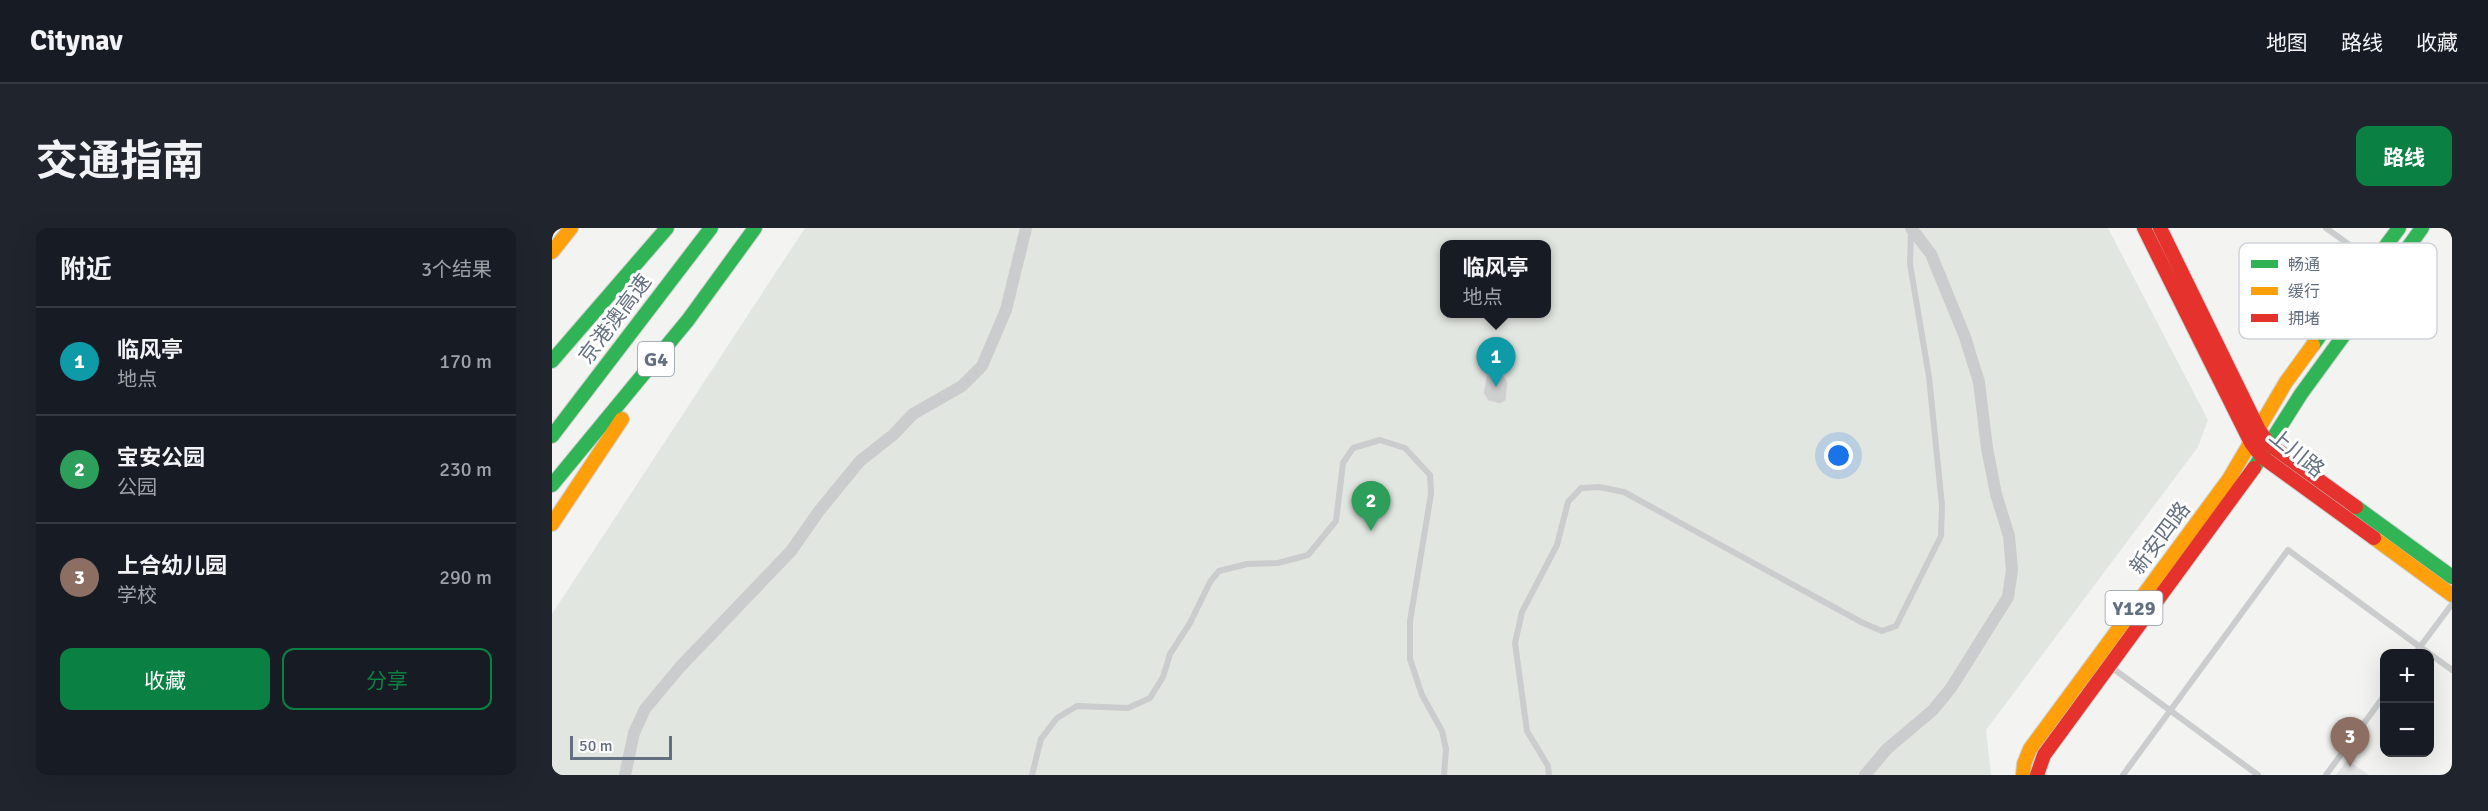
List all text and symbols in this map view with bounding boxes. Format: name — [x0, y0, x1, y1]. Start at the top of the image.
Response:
text: Citynav — [30, 24, 123, 58]
text: 地图 — [2266, 30, 2308, 56]
text: 路线 — [2341, 30, 2383, 56]
text: 收藏 — [2416, 30, 2458, 56]
button: 路线 — [2356, 126, 2452, 186]
text: 交通指南 — [36, 136, 204, 187]
popup — [1440, 240, 1551, 318]
legend — [2239, 243, 2437, 339]
text: 附近 — [60, 254, 112, 286]
text: 临风亭 — [1462, 254, 1529, 281]
text: 畅通 — [2288, 255, 2320, 275]
text: 3个结果 — [421, 257, 492, 282]
street label: 京港澳高速 — [573, 269, 657, 369]
text: 缓行 — [2288, 282, 2320, 302]
text: 地点 — [1462, 285, 1502, 310]
text: 拥堵 — [2288, 309, 2320, 329]
text: 临风亭 — [117, 336, 183, 363]
pin: 1 — [1476, 338, 1516, 387]
road number: G4 — [638, 342, 674, 376]
text: 1 — [74, 349, 85, 374]
text: 170 m — [439, 349, 492, 374]
text: 地点 — [117, 367, 157, 392]
street label: 上川路 — [2264, 423, 2330, 483]
your location — [1824, 441, 1853, 470]
text: 宝安公园 — [117, 444, 205, 471]
text: 2 — [74, 457, 85, 482]
text: 230 m — [439, 457, 492, 482]
text: 公园 — [117, 475, 157, 500]
pin: 2 — [1352, 482, 1390, 531]
street label: 新安四路 — [2124, 497, 2196, 579]
text: 上合幼儿园 — [117, 552, 227, 579]
text: 3 — [74, 565, 85, 590]
text: 290 m — [439, 565, 492, 590]
text: 学校 — [117, 583, 157, 608]
road number: Y129 — [2106, 591, 2162, 625]
button: 收藏 — [60, 648, 270, 710]
button: 分享 — [282, 648, 492, 710]
map controls — [2380, 649, 2434, 757]
button: + — [2380, 649, 2434, 703]
button: − — [2380, 703, 2434, 757]
pin: 3 — [2330, 718, 2370, 767]
scale bar — [570, 733, 672, 760]
text: 50 m — [579, 736, 613, 756]

